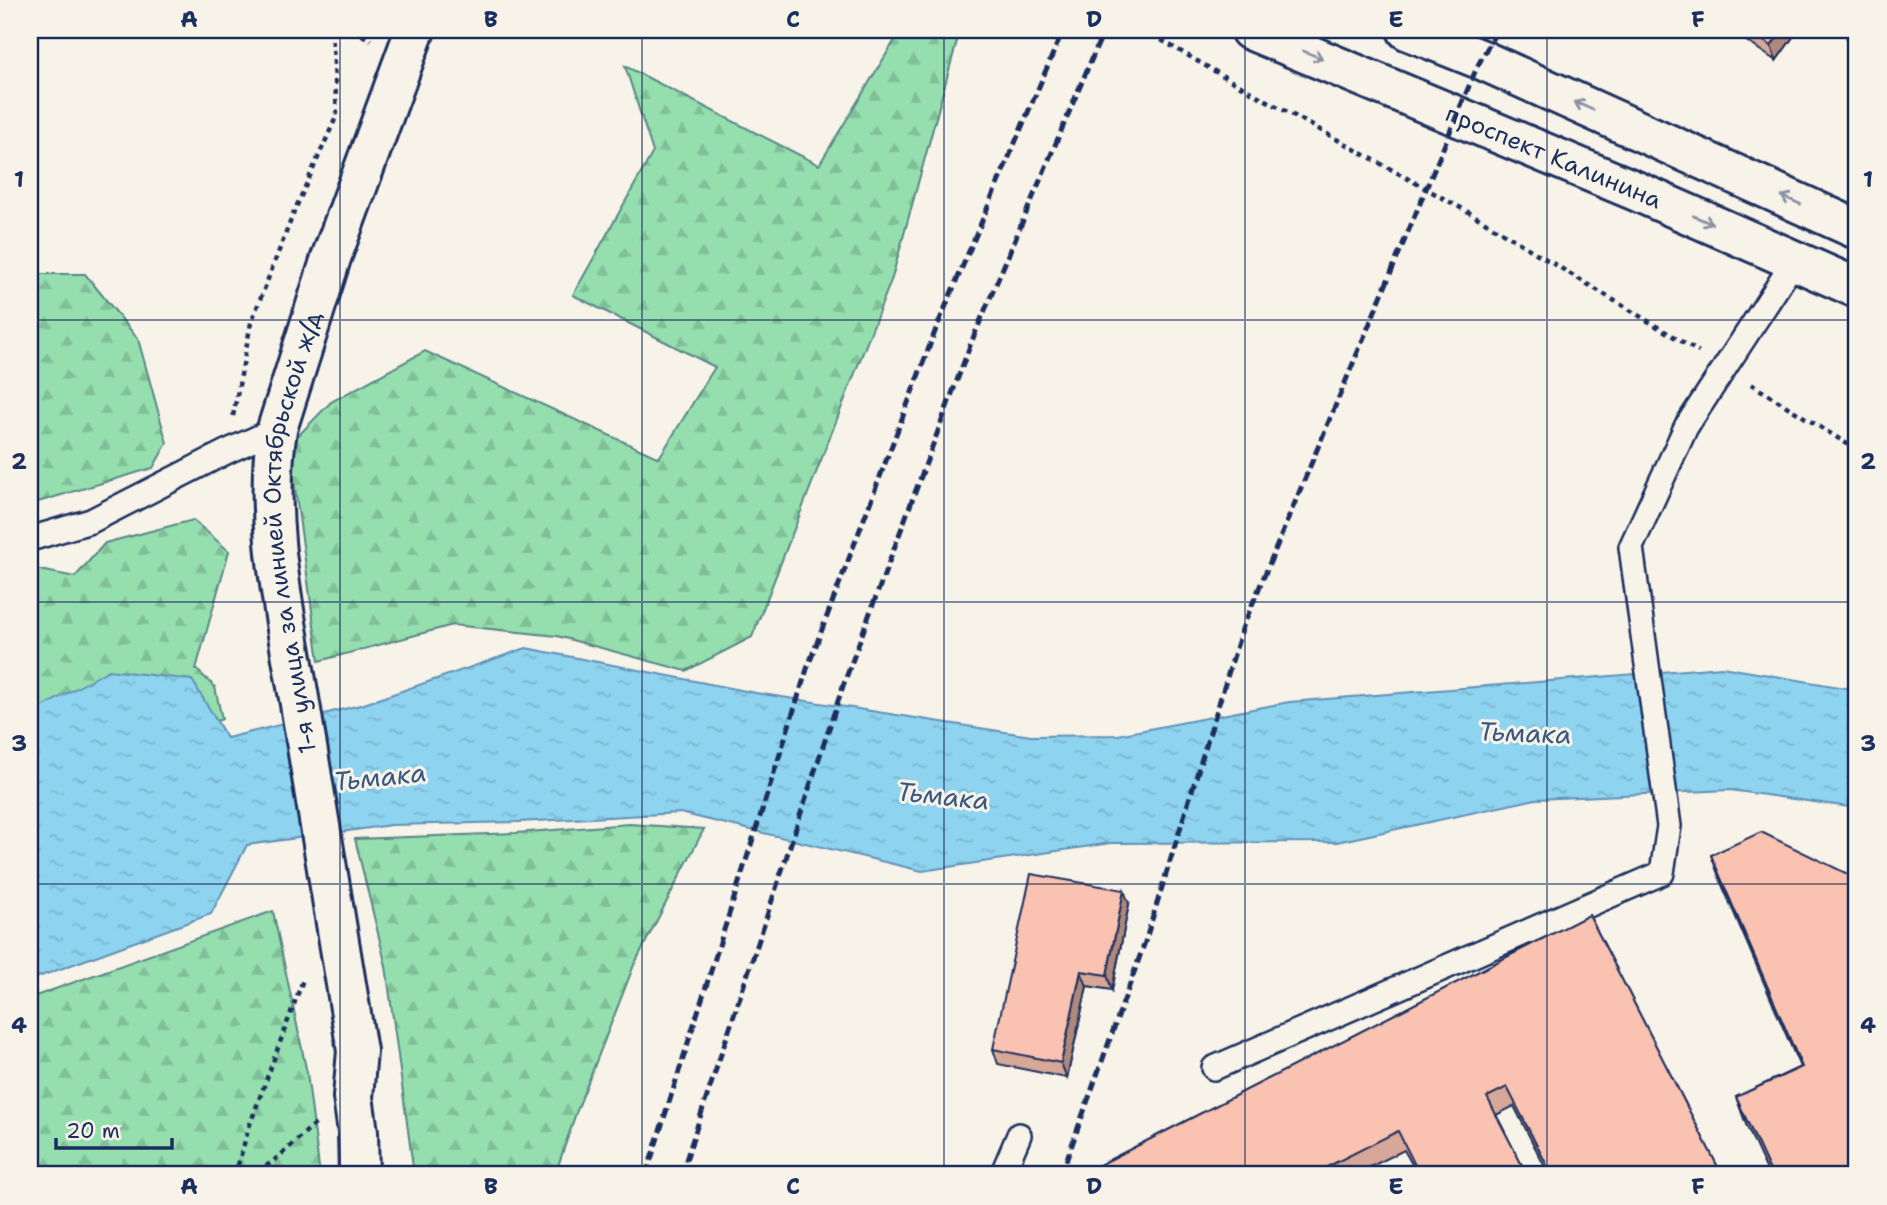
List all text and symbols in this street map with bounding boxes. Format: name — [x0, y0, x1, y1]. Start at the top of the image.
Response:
text: A — [180, 4, 198, 34]
text: B — [484, 4, 498, 34]
text: C — [786, 4, 800, 34]
text: D — [1086, 4, 1102, 34]
text: E — [1388, 4, 1404, 34]
text: F — [1691, 4, 1705, 34]
one-way arrow — [1301, 50, 1323, 63]
street label: проспект Калинина — [1441, 97, 1667, 216]
one-way arrow — [1574, 99, 1595, 112]
text: 1 — [14, 164, 24, 194]
text: 1 — [1863, 164, 1873, 194]
one-way arrow — [1781, 193, 1803, 206]
one-way arrow — [1692, 214, 1713, 227]
text: 1-я улица за линией Октябрьской ж/д — [256, 307, 329, 756]
street label: 1-я улица за линией Октябрьской ж/д — [296, 308, 332, 758]
text: 2 — [11, 446, 27, 476]
text: 2 — [1860, 446, 1876, 476]
water label: Тьмака — [1478, 713, 1572, 752]
text: 3 — [11, 728, 27, 758]
text: 3 — [1860, 728, 1876, 758]
water label: Тьмака — [332, 754, 428, 799]
water label: Тьмака — [895, 773, 991, 818]
text: 4 — [11, 1010, 27, 1040]
text: 4 — [1860, 1010, 1876, 1040]
scale bar — [56, 1107, 172, 1151]
text: 20 m — [66, 1117, 120, 1145]
text: A — [180, 1171, 198, 1201]
text: B — [484, 1171, 498, 1201]
text: C — [786, 1171, 800, 1201]
text: D — [1086, 1171, 1102, 1201]
text: E — [1388, 1171, 1404, 1201]
text: F — [1691, 1171, 1705, 1201]

